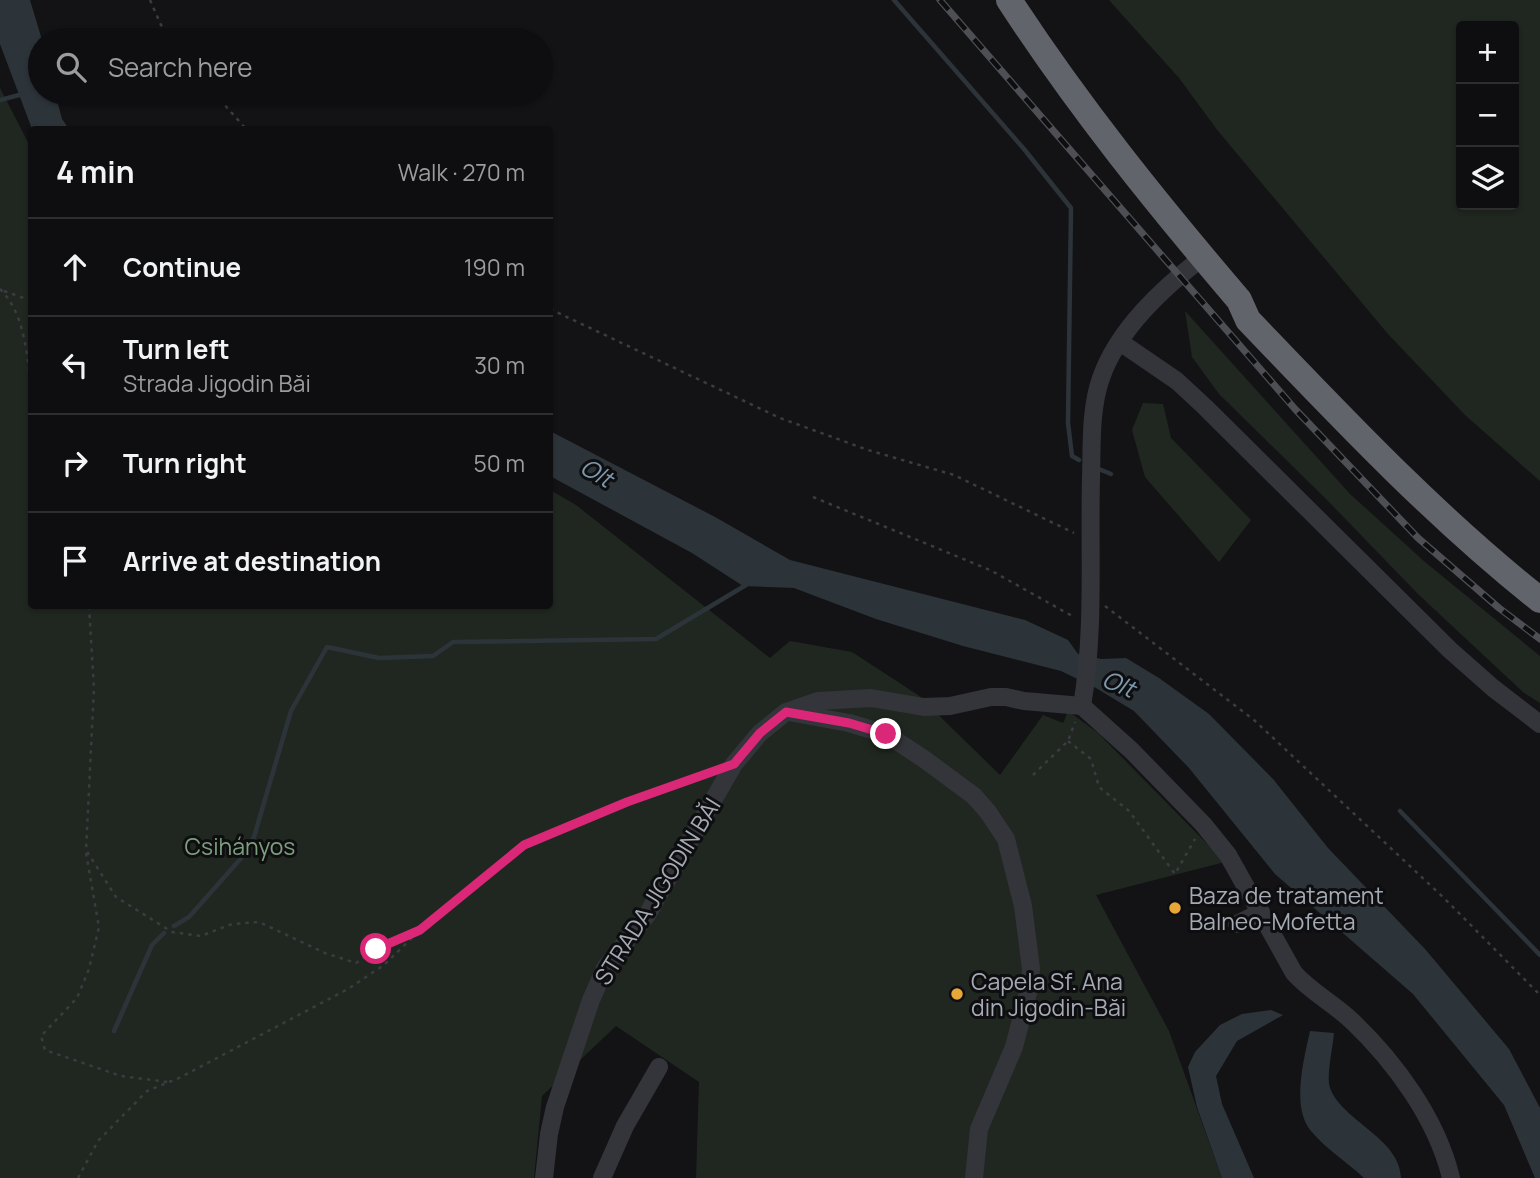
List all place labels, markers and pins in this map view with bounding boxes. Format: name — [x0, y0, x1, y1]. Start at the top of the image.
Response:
place label: Baza de tratament Balneo-Mofetta — [1189, 879, 1384, 937]
marker: Baza de tratament Balneo-Mofetta — [1167, 900, 1183, 916]
place label: Capela Sf. Ana din Jigodin-Băi — [971, 965, 1126, 1023]
marker: Capela Sf. Ana din Jigodin-Băi — [949, 986, 965, 1002]

